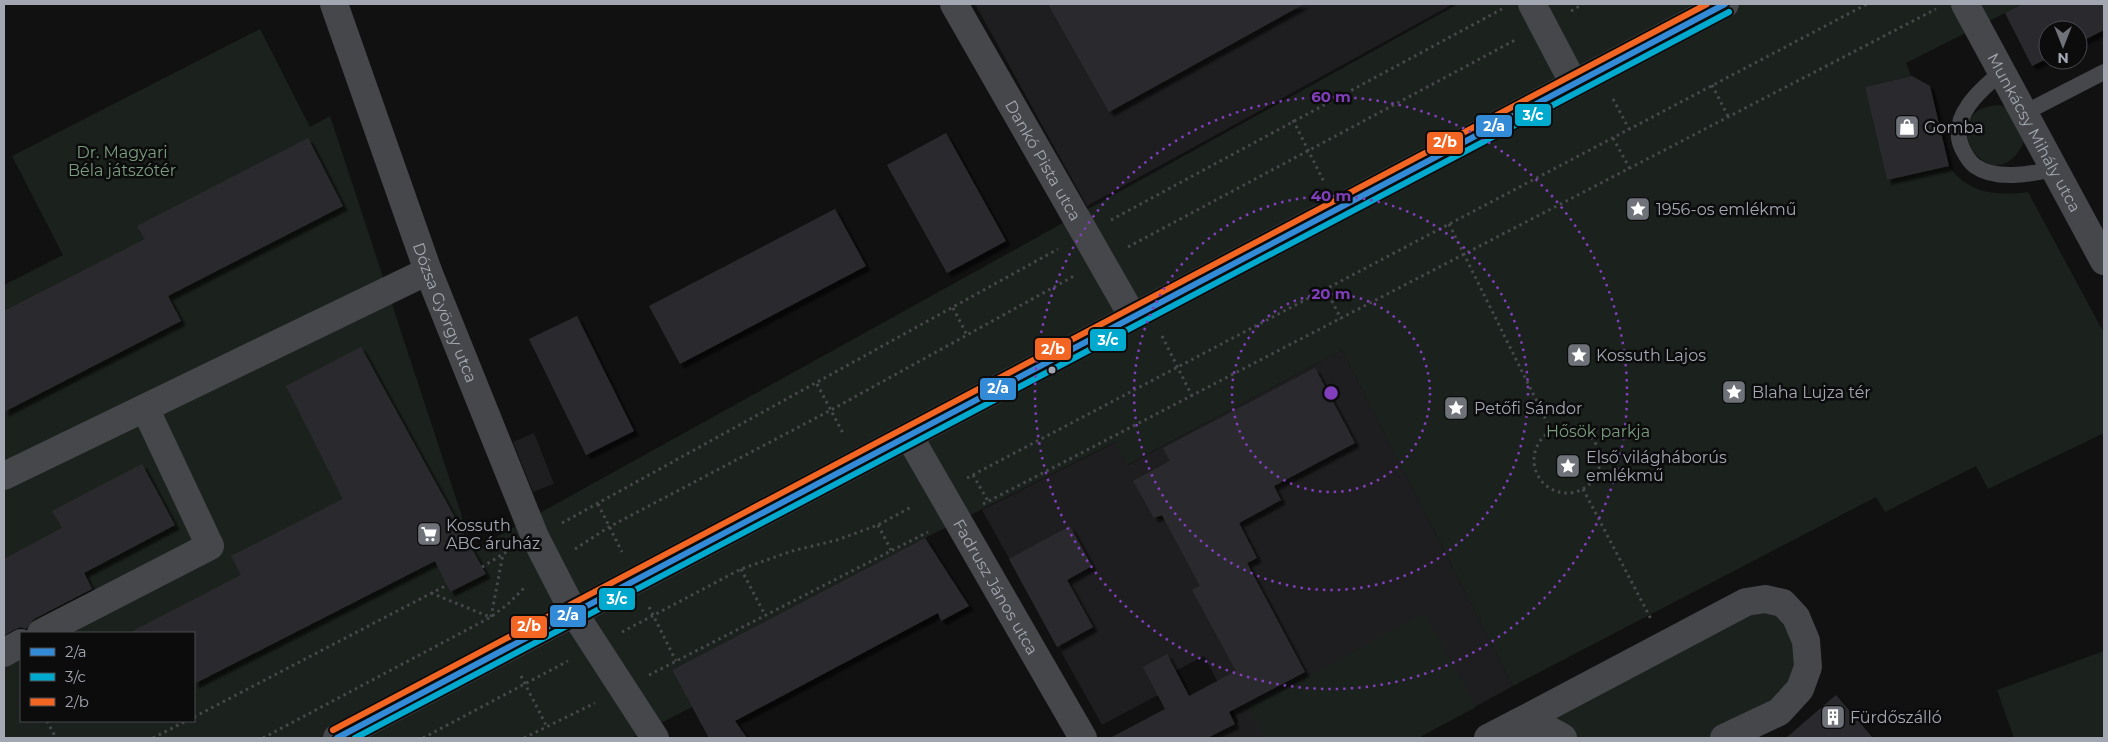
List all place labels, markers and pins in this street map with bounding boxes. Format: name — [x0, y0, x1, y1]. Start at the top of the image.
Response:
shop icon: Gomba — [1894, 114, 1920, 140]
place label: Gomba — [1924, 118, 1984, 137]
place icon: 1956-os emlékmű — [1625, 196, 1651, 222]
place label: 1956-os emlékmű — [1656, 200, 1797, 219]
place icon: Kossuth Lajos — [1566, 342, 1592, 368]
place label: Kossuth Lajos — [1596, 346, 1706, 365]
unlabelled marker — [1047, 365, 1057, 375]
place icon: Blaha Lujza tér — [1721, 379, 1747, 405]
place label: Blaha Lujza tér — [1752, 383, 1871, 402]
centre of rings — [1322, 384, 1340, 402]
place icon: Petőfi Sándor — [1443, 395, 1469, 421]
place label: Petőfi Sándor — [1474, 399, 1583, 418]
place label: Első világháborús emlékmű — [1586, 448, 1727, 485]
place icon: Első világháborús emlékmű — [1555, 453, 1581, 479]
place label: Kossuth ABC áruház — [446, 516, 540, 553]
supermarket icon: Kossuth ABC áruház — [416, 521, 442, 547]
building icon: Fürdőszálló — [1820, 704, 1846, 730]
place label: Fürdőszálló — [1850, 708, 1942, 727]

